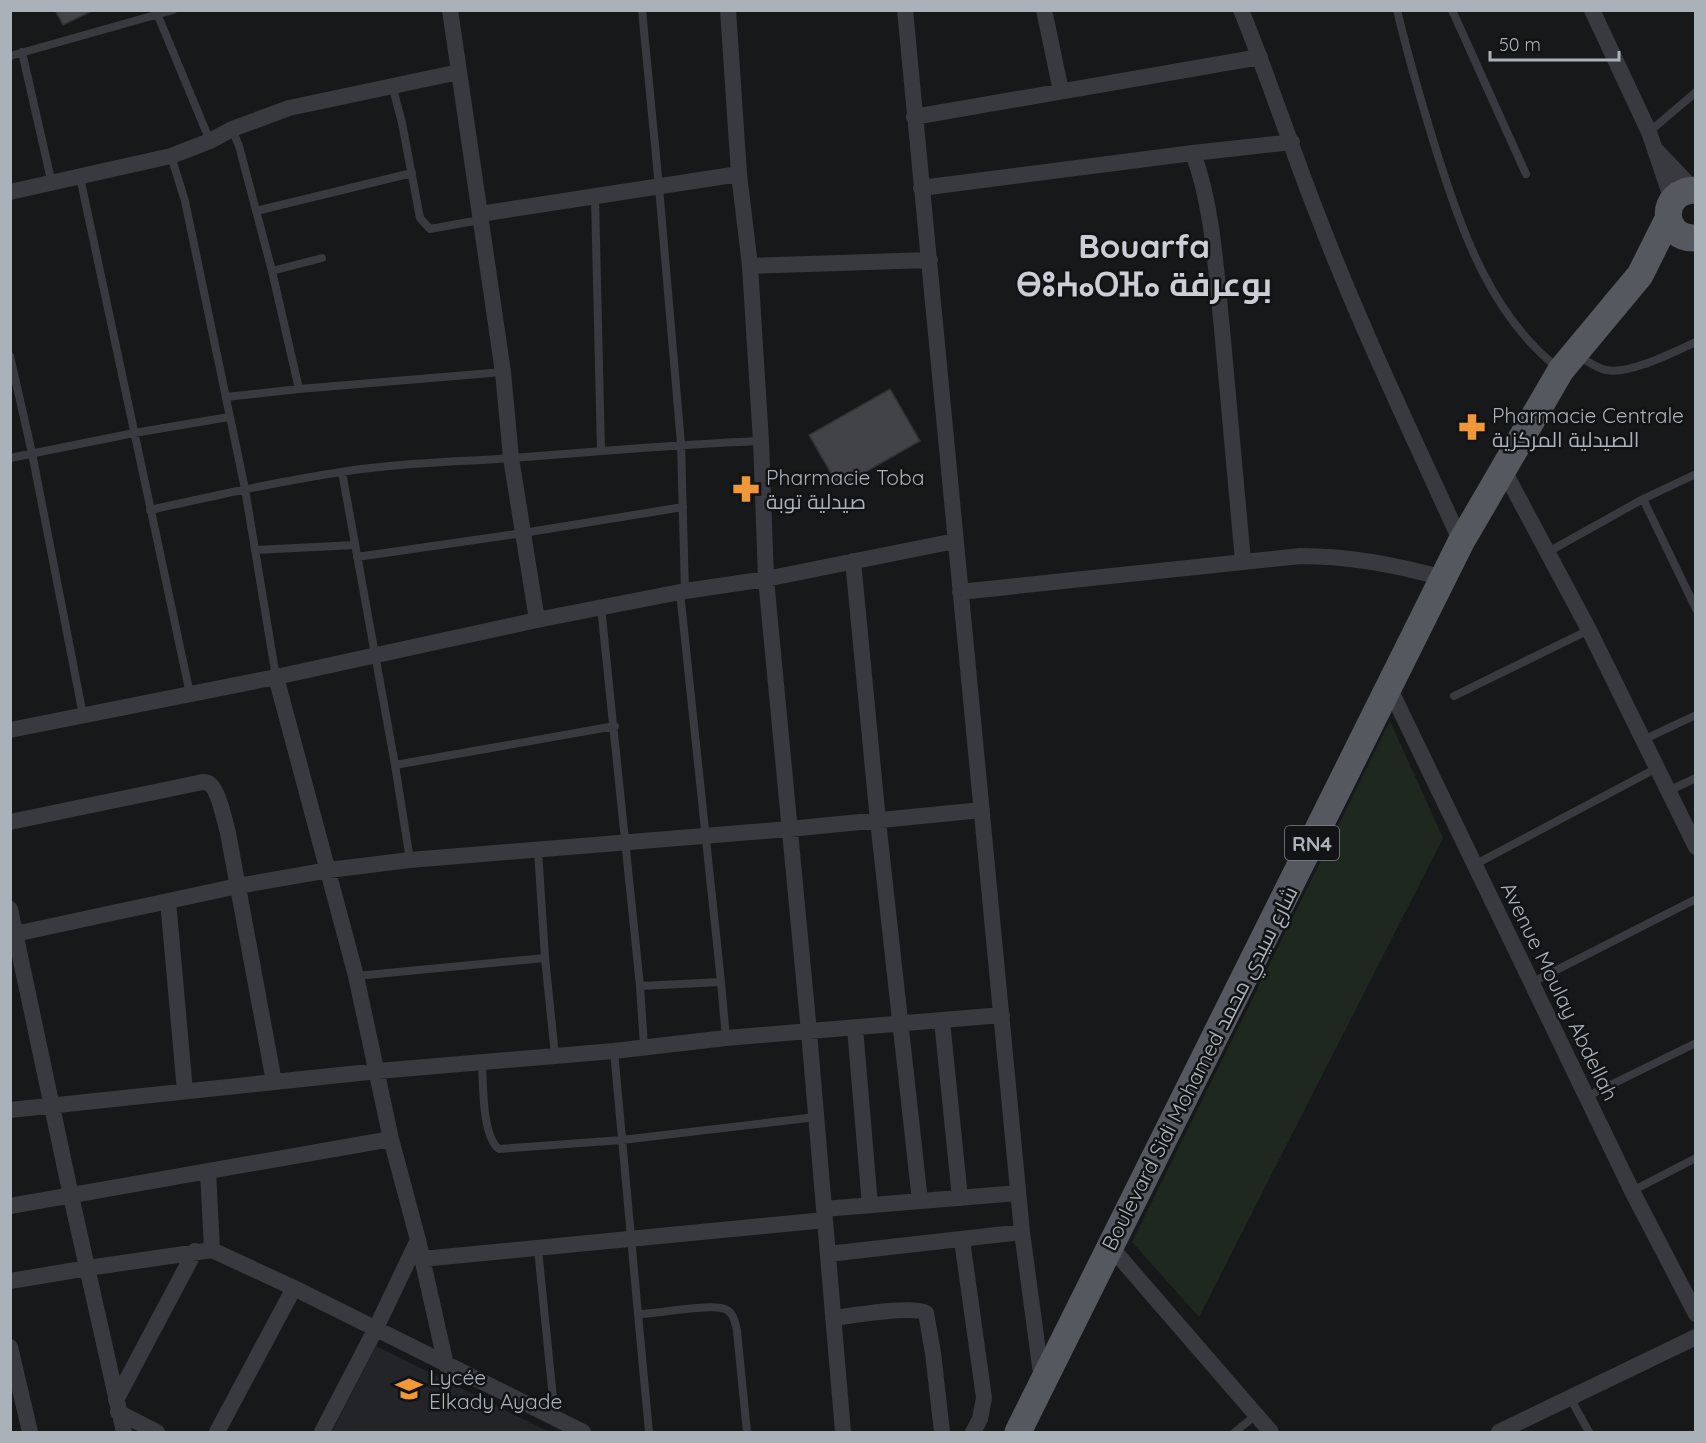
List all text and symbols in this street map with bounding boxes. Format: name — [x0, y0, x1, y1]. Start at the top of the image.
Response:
scale bar — [1490, 24, 1619, 62]
text: 50 m — [1499, 33, 1541, 56]
district label: Bouarfa ⴱⵓⵄⴰⵔⴼⴰ بوعرفة — [1016, 225, 1272, 304]
place label: Pharmacie Centrale الصيدلية المركزية — [1492, 402, 1684, 452]
pharmacy icon: Pharmacie Centrale الصيدلية المركزية — [1457, 412, 1487, 442]
place label: Pharmacie Toba صيدلية توبة — [766, 464, 924, 514]
pharmacy icon: Pharmacie Toba صيدلية توبة — [731, 474, 761, 504]
road number: RN4 — [1285, 826, 1339, 860]
street label: Avenue Moulay Abdellah — [1496, 877, 1624, 1105]
street label: Boulevard Sidi Mohamed شارع سيدي محمد — [1095, 882, 1306, 1256]
place label: Lycée Elkady Ayade — [429, 1364, 562, 1414]
school or university icon: Lycée Elkady Ayade — [394, 1374, 424, 1404]

